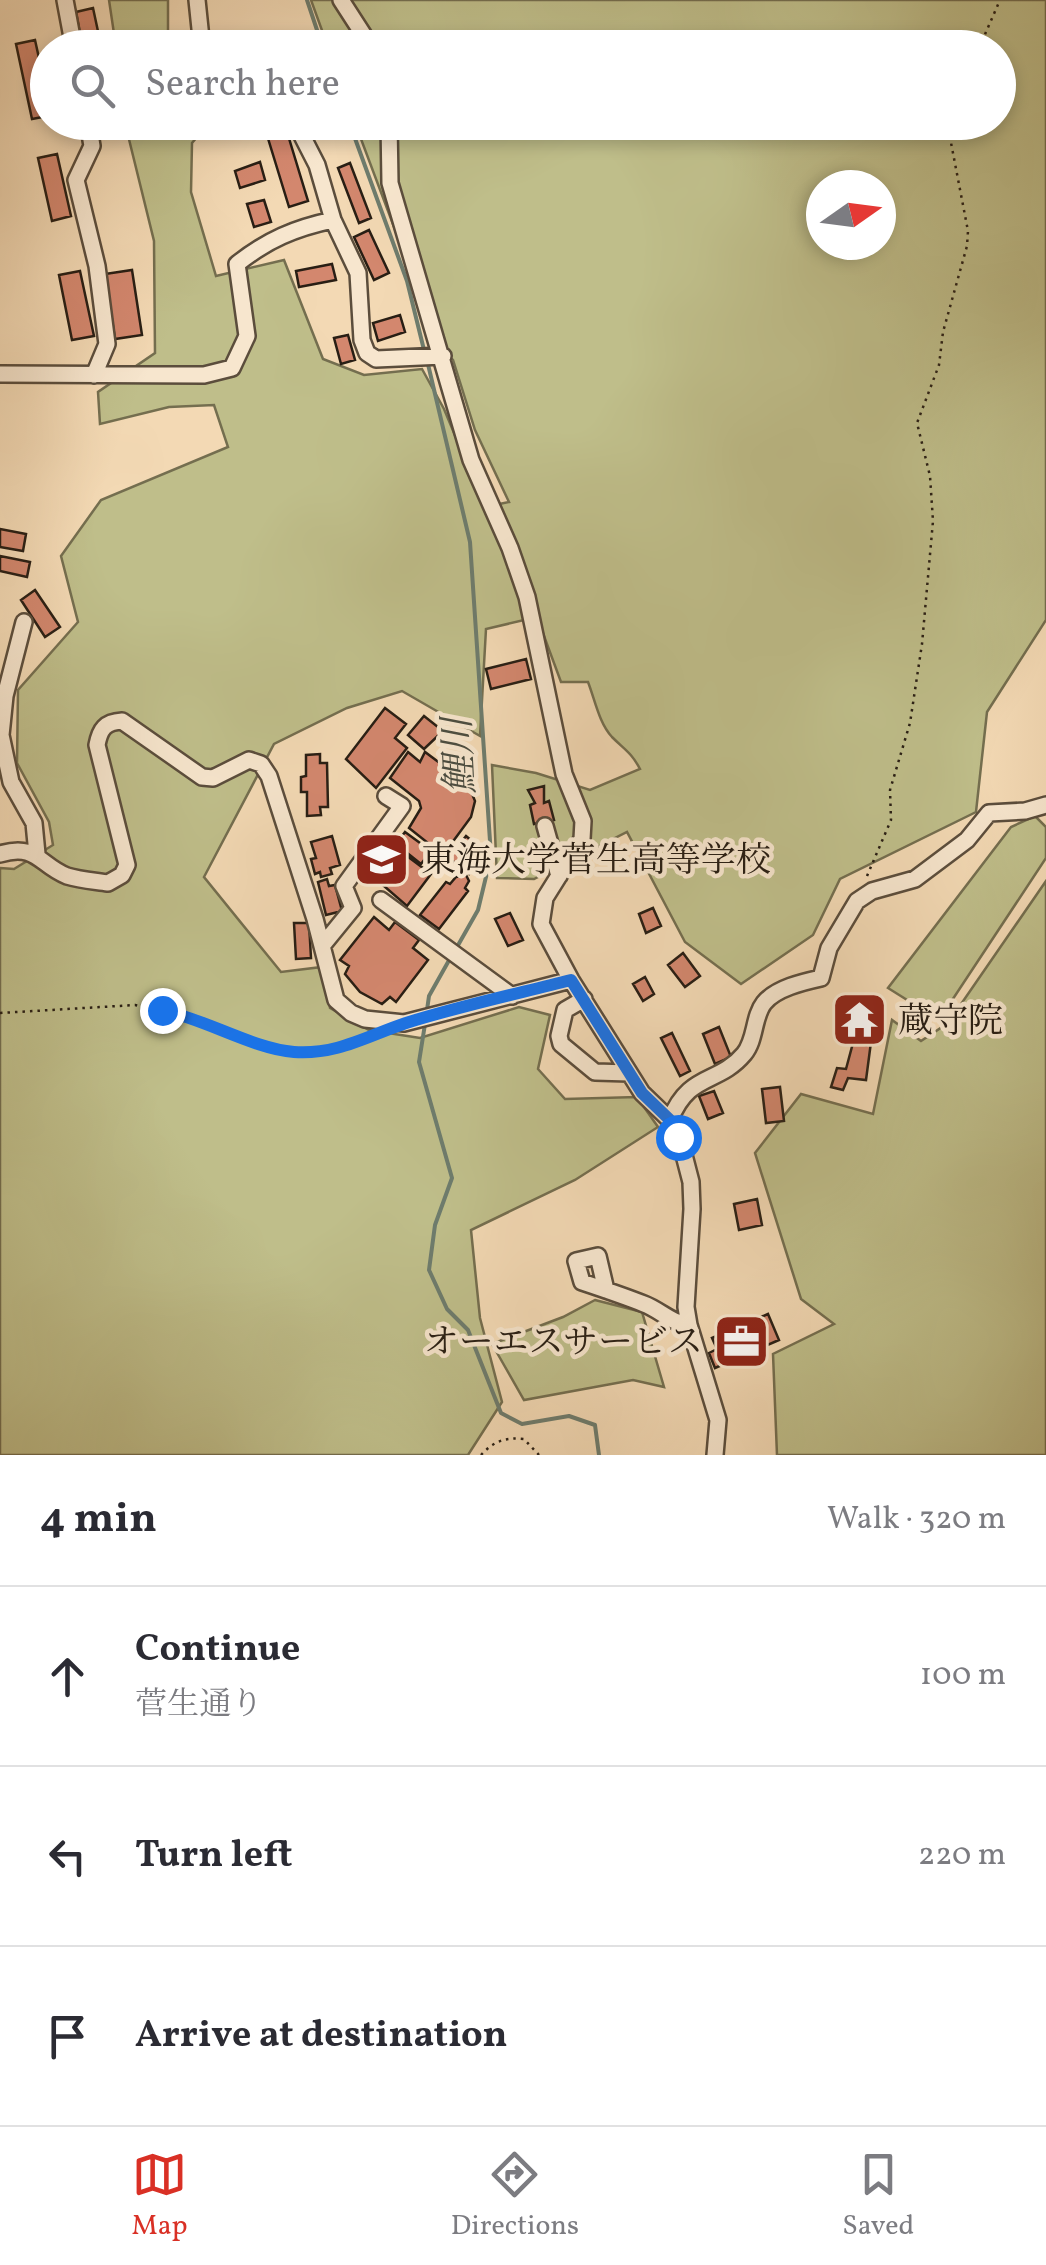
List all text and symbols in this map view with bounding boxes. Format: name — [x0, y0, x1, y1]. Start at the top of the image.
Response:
search box — [30, 30, 1016, 140]
icon: search — [65, 58, 120, 113]
text: Search here — [145, 59, 340, 112]
north arrow — [806, 170, 896, 260]
water label: 鯉川 — [433, 712, 490, 795]
school or university icon: 東海大学菅生高等学校 — [352, 829, 412, 889]
place label: 東海大学菅生高等学校 — [421, 838, 771, 886]
route end — [140, 988, 186, 1034]
temple icon: 蔵守院 — [829, 990, 889, 1050]
place label: 蔵守院 — [898, 999, 1003, 1047]
route start — [656, 1115, 702, 1161]
office icon: オーエスサービス — [712, 1311, 772, 1371]
place label: オーエスサービス — [424, 1320, 703, 1368]
text: 4 min — [40, 1491, 157, 1550]
text: Walk · 320 m — [827, 1498, 1006, 1542]
text: Continue — [135, 1624, 300, 1677]
icon: ahead — [40, 1649, 95, 1704]
text: 100 m — [920, 1654, 1006, 1698]
text: 菅生通り — [135, 1684, 263, 1728]
icon: left — [40, 1829, 95, 1884]
text: Turn left — [135, 1830, 292, 1883]
text: 220 m — [918, 1834, 1006, 1878]
icon: arrive — [40, 2009, 95, 2064]
text: Arrive at destination — [135, 2010, 508, 2063]
tab: Map — [132, 2147, 188, 2246]
tab: Directions — [451, 2147, 579, 2246]
tab: Saved — [842, 2147, 914, 2246]

